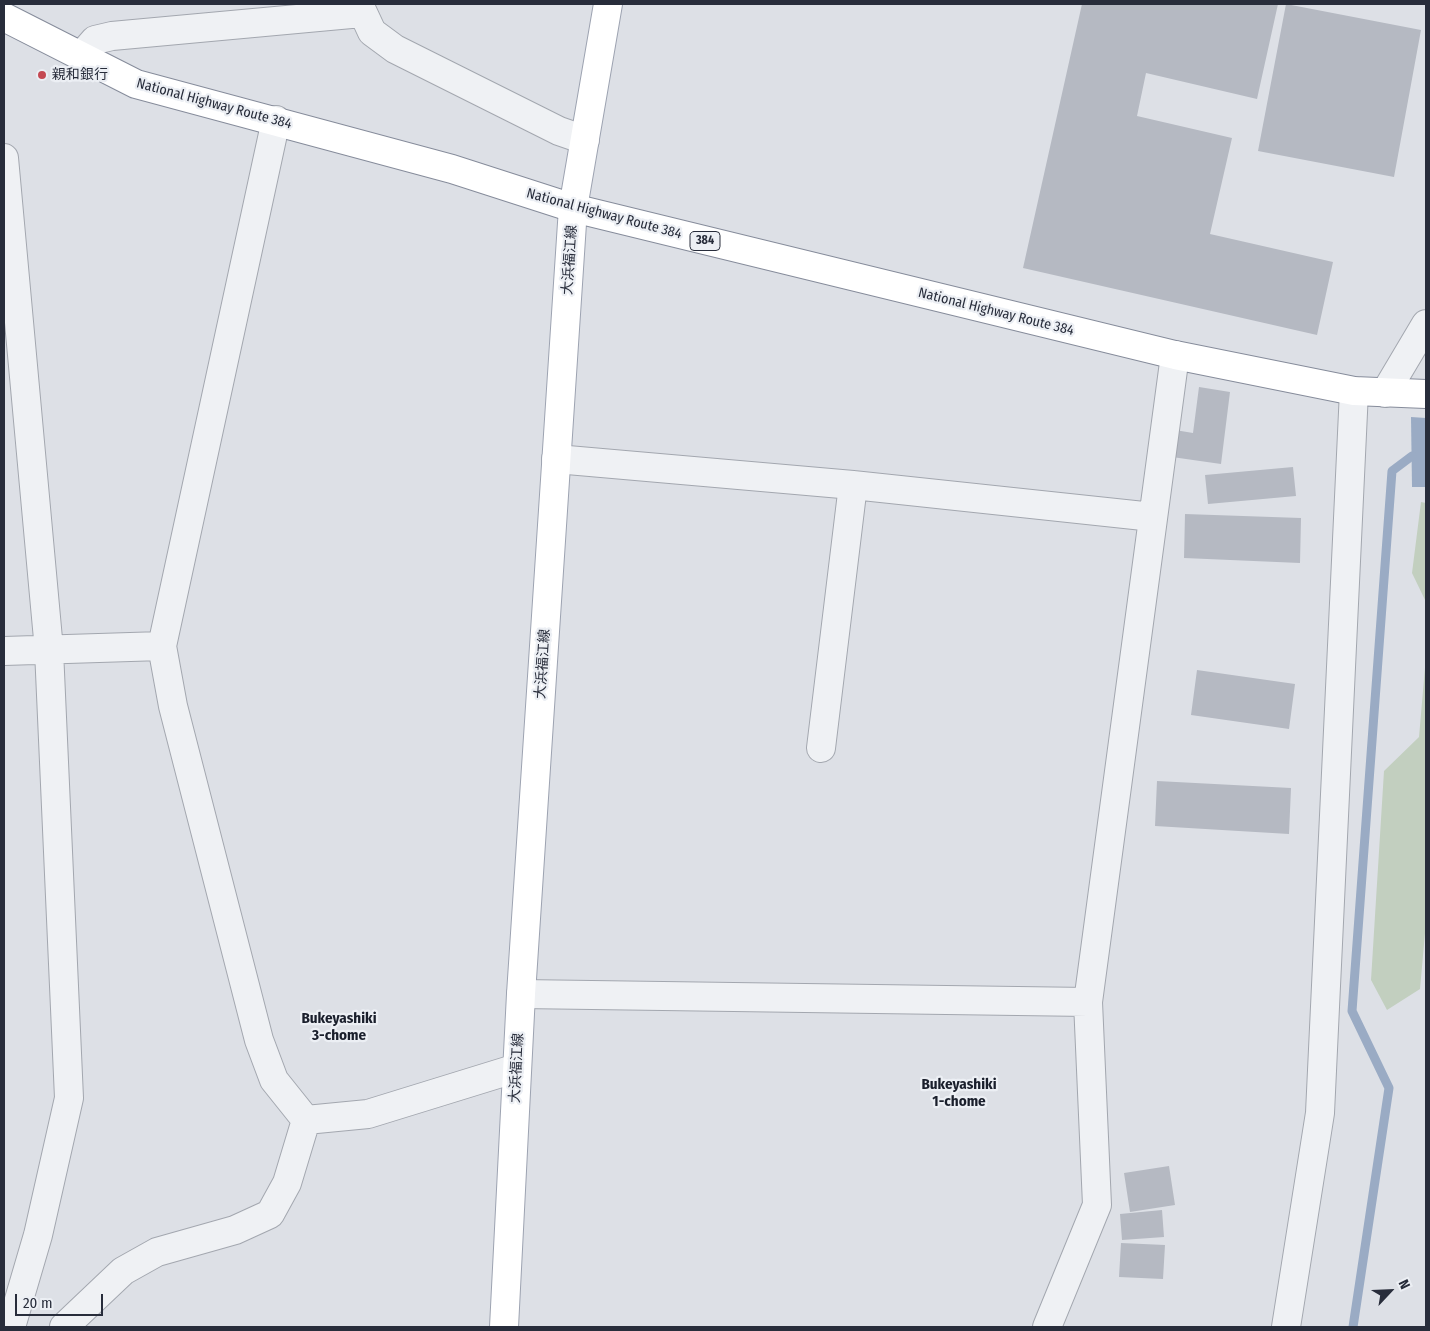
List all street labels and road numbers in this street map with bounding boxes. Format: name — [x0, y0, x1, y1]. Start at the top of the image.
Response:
street label: National Highway Route 384 — [135, 75, 293, 133]
street label: National Highway Route 384 — [525, 185, 683, 243]
street label: 大浜福江線 — [559, 224, 581, 296]
road number: 384 — [690, 232, 720, 250]
street label: National Highway Route 384 — [916, 285, 1076, 339]
street label: 大浜福江線 — [532, 628, 554, 700]
street label: 大浜福江線 — [507, 1033, 527, 1103]

